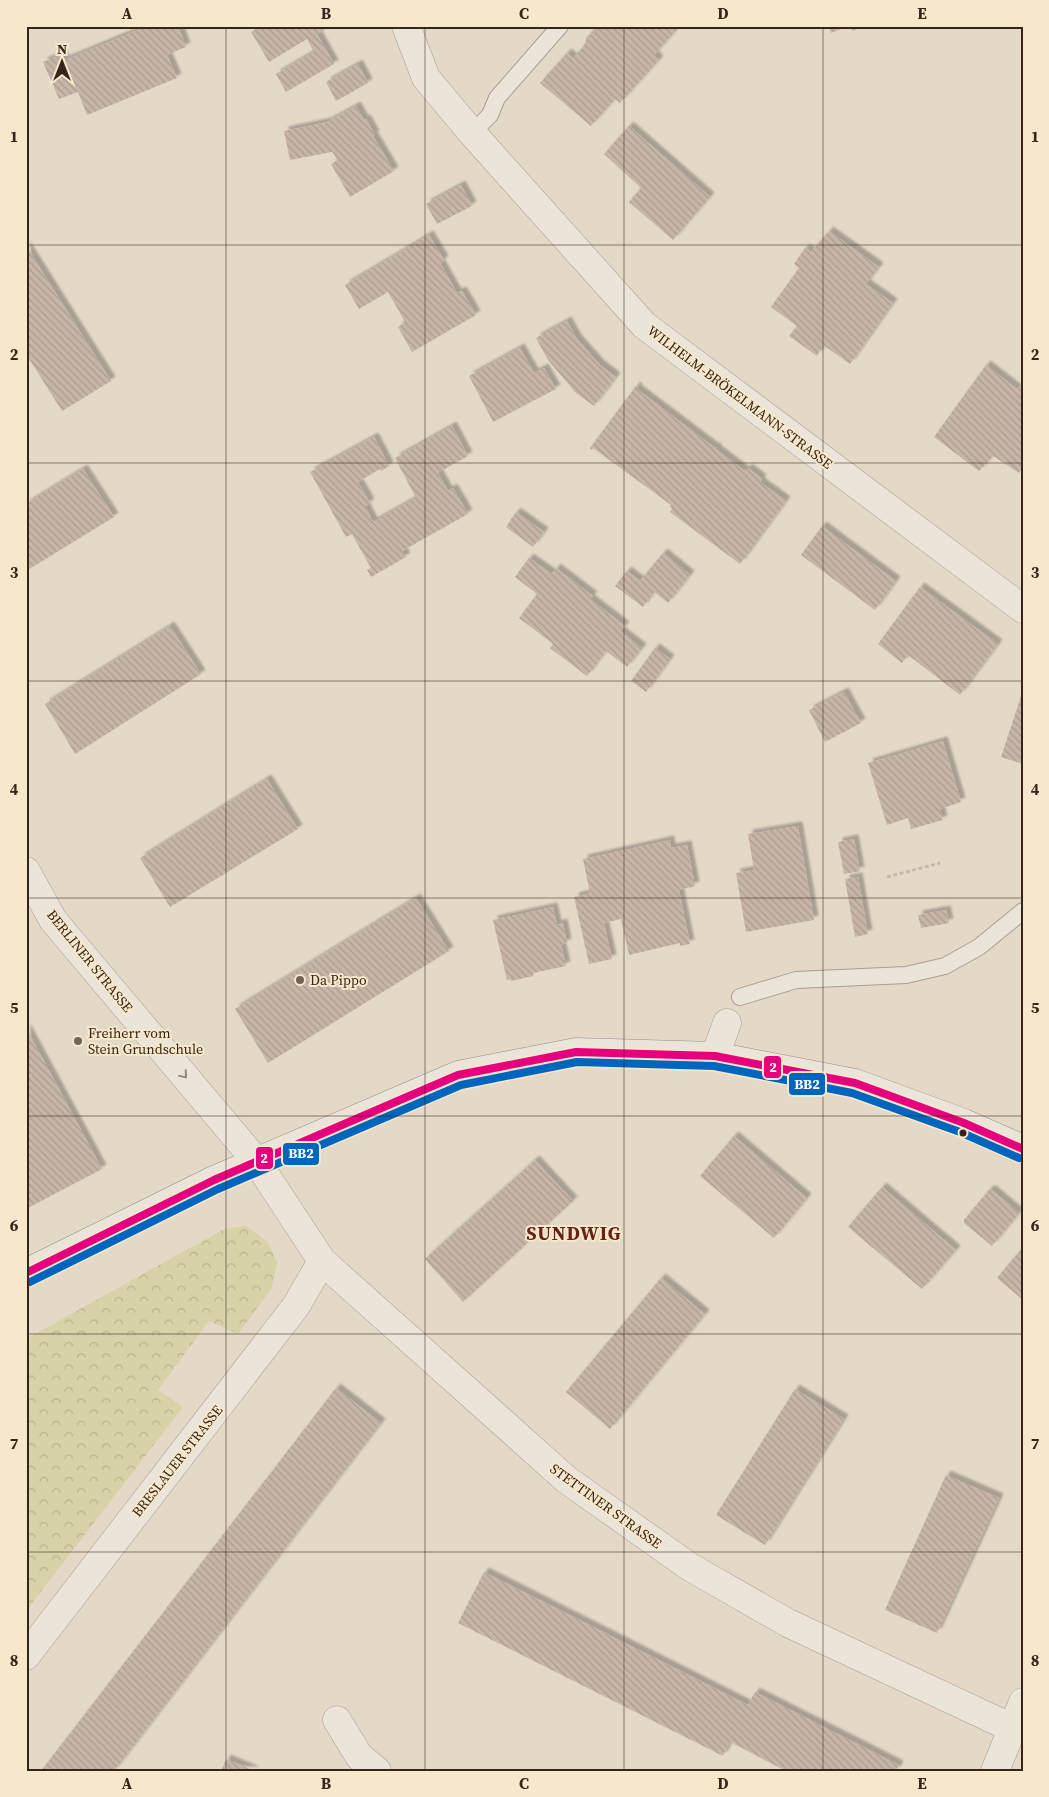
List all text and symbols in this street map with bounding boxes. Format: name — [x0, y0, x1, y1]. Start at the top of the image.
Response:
text: A — [122, 2, 133, 24]
text: B — [321, 2, 332, 24]
text: C — [519, 2, 529, 24]
text: D — [717, 2, 729, 24]
text: E — [917, 2, 927, 24]
north arrow — [38, 38, 88, 88]
text: N — [57, 39, 67, 59]
text: 1 — [10, 125, 18, 147]
text: 1 — [1031, 125, 1039, 147]
street label: WILHELM-BRÖKELMANN-STRASSE — [643, 321, 837, 473]
text: 2 — [10, 343, 19, 365]
text: 2 — [1031, 343, 1040, 365]
text: 3 — [10, 561, 19, 583]
text: 3 — [1031, 561, 1040, 583]
text: 4 — [10, 778, 19, 800]
text: 4 — [1031, 778, 1040, 800]
street label: BERLINER STRASSE — [42, 905, 138, 1017]
place label: Da Pippo — [310, 970, 367, 990]
marker: Da Pippo — [294, 974, 306, 986]
text: 5 — [10, 996, 19, 1018]
text: 5 — [1031, 996, 1040, 1018]
place label: Freiherr vom Stein Grundschule — [88, 1023, 203, 1059]
marker: Freiherr vom Stein Grundschule — [72, 1035, 84, 1047]
line badge: 2 — [763, 1055, 782, 1079]
text: 2 — [769, 1057, 777, 1077]
one-way arrow — [178, 1069, 187, 1078]
line badge: BB2 — [788, 1072, 826, 1096]
text: BB2 — [794, 1074, 820, 1094]
unlabelled marker — [958, 1128, 968, 1138]
line badge: BB2 — [282, 1142, 320, 1166]
text: BB2 — [288, 1143, 314, 1163]
line badge: 2 — [255, 1146, 274, 1170]
text: 2 — [260, 1148, 268, 1168]
text: 6 — [10, 1214, 19, 1236]
text: 6 — [1031, 1214, 1040, 1236]
district label: SUNDWIG — [526, 1220, 622, 1246]
street label: BRESLAUER STRASSE — [127, 1401, 227, 1521]
text: 7 — [10, 1432, 19, 1454]
text: 7 — [1031, 1432, 1040, 1454]
street label: STETTINER STRASSE — [546, 1459, 666, 1553]
text: 8 — [10, 1649, 18, 1671]
text: 8 — [1031, 1649, 1039, 1671]
text: A — [122, 1772, 133, 1794]
text: B — [321, 1772, 332, 1794]
text: C — [519, 1772, 529, 1794]
text: D — [717, 1772, 729, 1794]
text: E — [917, 1772, 927, 1794]

